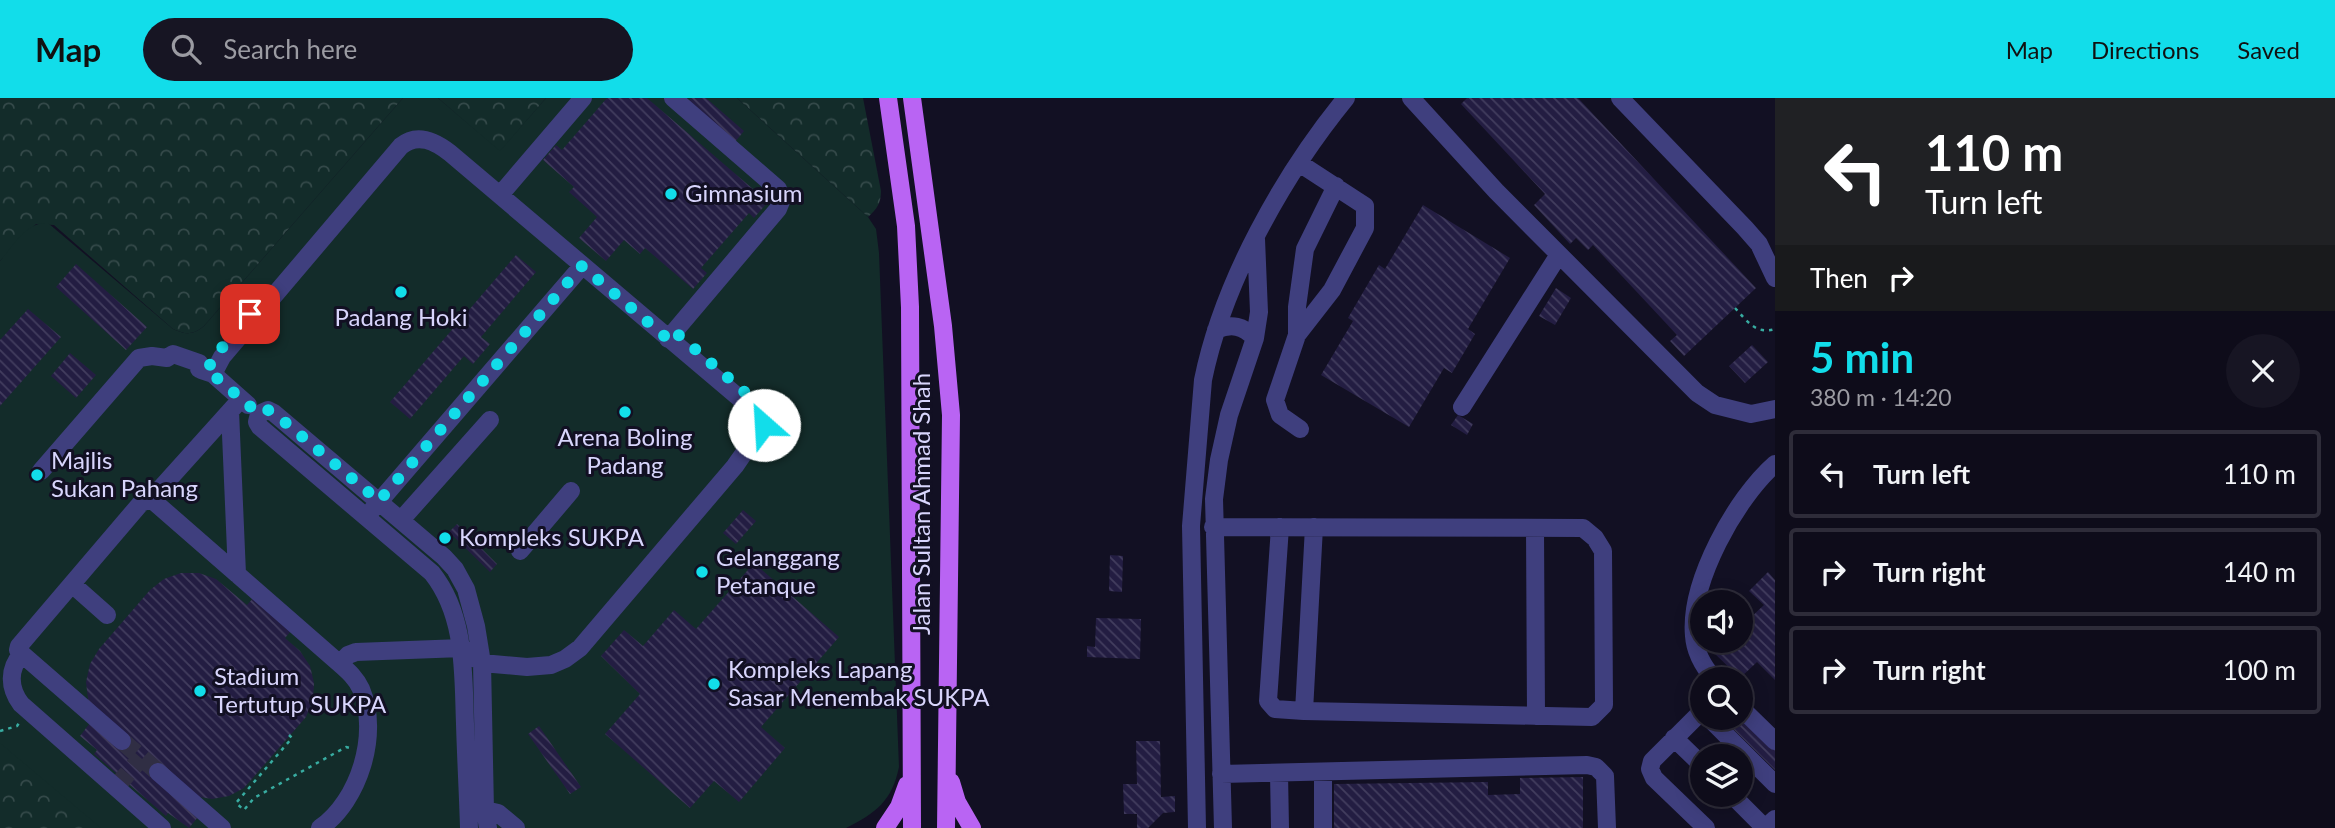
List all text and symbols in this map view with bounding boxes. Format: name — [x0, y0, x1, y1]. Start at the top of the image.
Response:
search box — [143, 18, 633, 81]
text: Map — [35, 29, 101, 69]
icon: search — [167, 30, 205, 68]
text: Search here — [223, 33, 357, 65]
text: Map — [2006, 35, 2053, 64]
text: Directions — [2091, 35, 2199, 64]
text: Saved — [2237, 35, 2300, 64]
text: 110 m — [1925, 123, 2063, 181]
icon: left — [1810, 126, 1901, 217]
place label: Gimnasium — [685, 178, 803, 207]
text: Turn left — [1925, 182, 2042, 221]
marker: Gimnasium — [663, 186, 679, 202]
icon: right — [1882, 259, 1920, 297]
text: Then — [1810, 262, 1868, 294]
pin — [220, 284, 280, 344]
marker: Padang Hoki — [393, 284, 409, 300]
icon: arrive — [231, 295, 269, 333]
place label: Padang Hoki — [335, 302, 467, 331]
text: 5 min — [1810, 332, 1914, 382]
button: close — [2226, 334, 2300, 408]
street label: Jalan Sultan Ahmad Shah — [906, 373, 935, 635]
text: 380 m · 14:20 — [1810, 383, 1952, 411]
position arrow — [727, 388, 801, 462]
marker: Arena Boling Padang — [617, 404, 633, 420]
place label: Arena Boling Padang — [558, 422, 692, 479]
place label: Majlis Sukan Pahang — [51, 445, 198, 502]
icon: left — [1814, 455, 1852, 493]
text: Turn left — [1873, 458, 1970, 490]
text: 110 m — [2223, 458, 2296, 490]
marker: Majlis Sukan Pahang — [29, 467, 45, 483]
place label: Kompleks SUKPA — [459, 522, 645, 551]
marker: Kompleks SUKPA — [437, 530, 453, 546]
place label: Gelanggang Petanque — [716, 542, 840, 599]
icon: right — [1814, 553, 1852, 591]
text: Turn right — [1873, 556, 1986, 588]
text: 140 m — [2223, 556, 2296, 588]
marker: Gelanggang Petanque — [694, 564, 710, 580]
map controls — [1690, 590, 1753, 807]
button: sound — [1690, 590, 1753, 653]
icon: right — [1814, 651, 1852, 689]
place label: Kompleks Lapang Sasar Menembak SUKPA — [728, 654, 990, 711]
text: Turn right — [1873, 654, 1986, 686]
text: 100 m — [2223, 654, 2296, 686]
place label: Stadium Tertutup SUKPA — [214, 661, 387, 718]
button: search — [1690, 667, 1753, 730]
marker: Kompleks Lapang Sasar Menembak SUKPA — [706, 676, 722, 692]
marker: Stadium Tertutup SUKPA — [192, 683, 208, 699]
button: layers — [1690, 744, 1753, 807]

